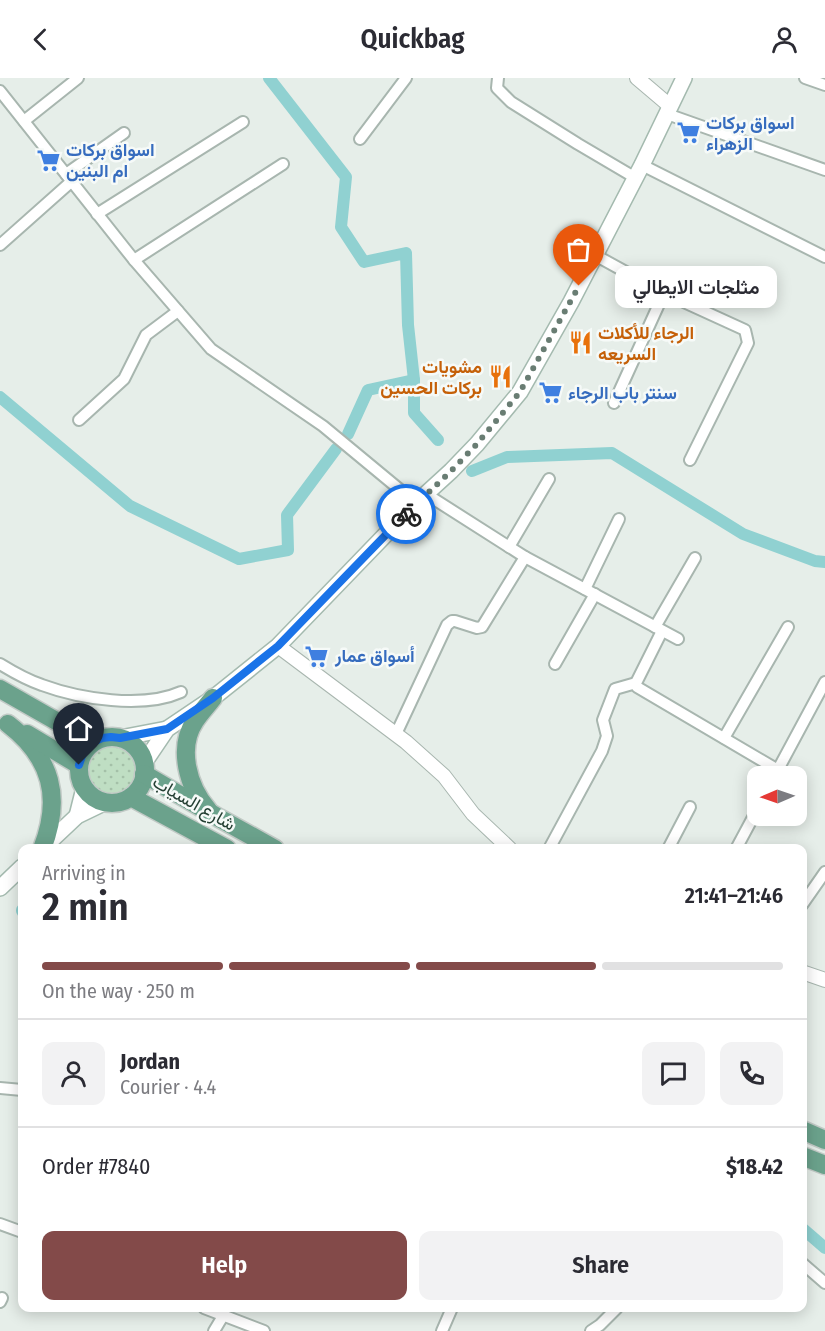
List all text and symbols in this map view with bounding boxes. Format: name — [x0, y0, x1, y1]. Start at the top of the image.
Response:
icon: back — [24, 23, 57, 56]
text: Quickbag — [361, 23, 464, 55]
icon: person — [768, 23, 801, 56]
place label: اسواق بركات الزهراء — [706, 112, 795, 155]
supermarket icon: اسواق بركات الزهراء — [675, 120, 701, 146]
place label: اسواق بركات ام البنين — [66, 139, 155, 183]
supermarket icon: اسواق بركات ام البنين — [35, 147, 61, 173]
pin — [553, 224, 604, 286]
icon: bag — [562, 233, 595, 266]
callout: مثلجات الايطالي — [615, 265, 777, 307]
text: مثلجات الايطالي — [632, 275, 760, 299]
place label: الرجاء للأكلات السريعه — [598, 322, 694, 365]
restaurant icon: الرجاء للأكلات السريعه — [567, 330, 593, 356]
place label: مشويات بركات الحسين — [380, 356, 482, 399]
restaurant icon: مشويات بركات الحسين — [487, 364, 513, 390]
supermarket icon: سنتر باب الرجاء — [537, 380, 563, 406]
place label: سنتر باب الرجاء — [568, 382, 677, 404]
courier — [376, 484, 436, 544]
icon: bike — [390, 498, 423, 531]
supermarket icon: أسواق عمار — [304, 643, 330, 669]
place label: أسواق عمار — [334, 645, 415, 667]
pin — [53, 703, 104, 765]
icon: home — [62, 712, 95, 745]
north arrow — [747, 766, 807, 826]
map controls — [747, 766, 807, 826]
street label: شارع السياب — [148, 770, 239, 836]
text: Arriving in — [42, 861, 126, 885]
text: 21:41–21:46 — [685, 882, 783, 909]
text: 2 min — [42, 884, 129, 930]
text: On the way · 250 m — [42, 979, 195, 1003]
button: person — [42, 1042, 105, 1105]
button: chat — [642, 1042, 705, 1105]
button: phone — [720, 1042, 783, 1105]
text: Jordan — [120, 1048, 180, 1075]
text: Courier · 4.4 — [120, 1075, 216, 1099]
text: Order #7840 — [42, 1153, 150, 1180]
text: $18.42 — [726, 1153, 783, 1180]
button: Help — [42, 1231, 407, 1300]
button: Share — [419, 1231, 783, 1300]

